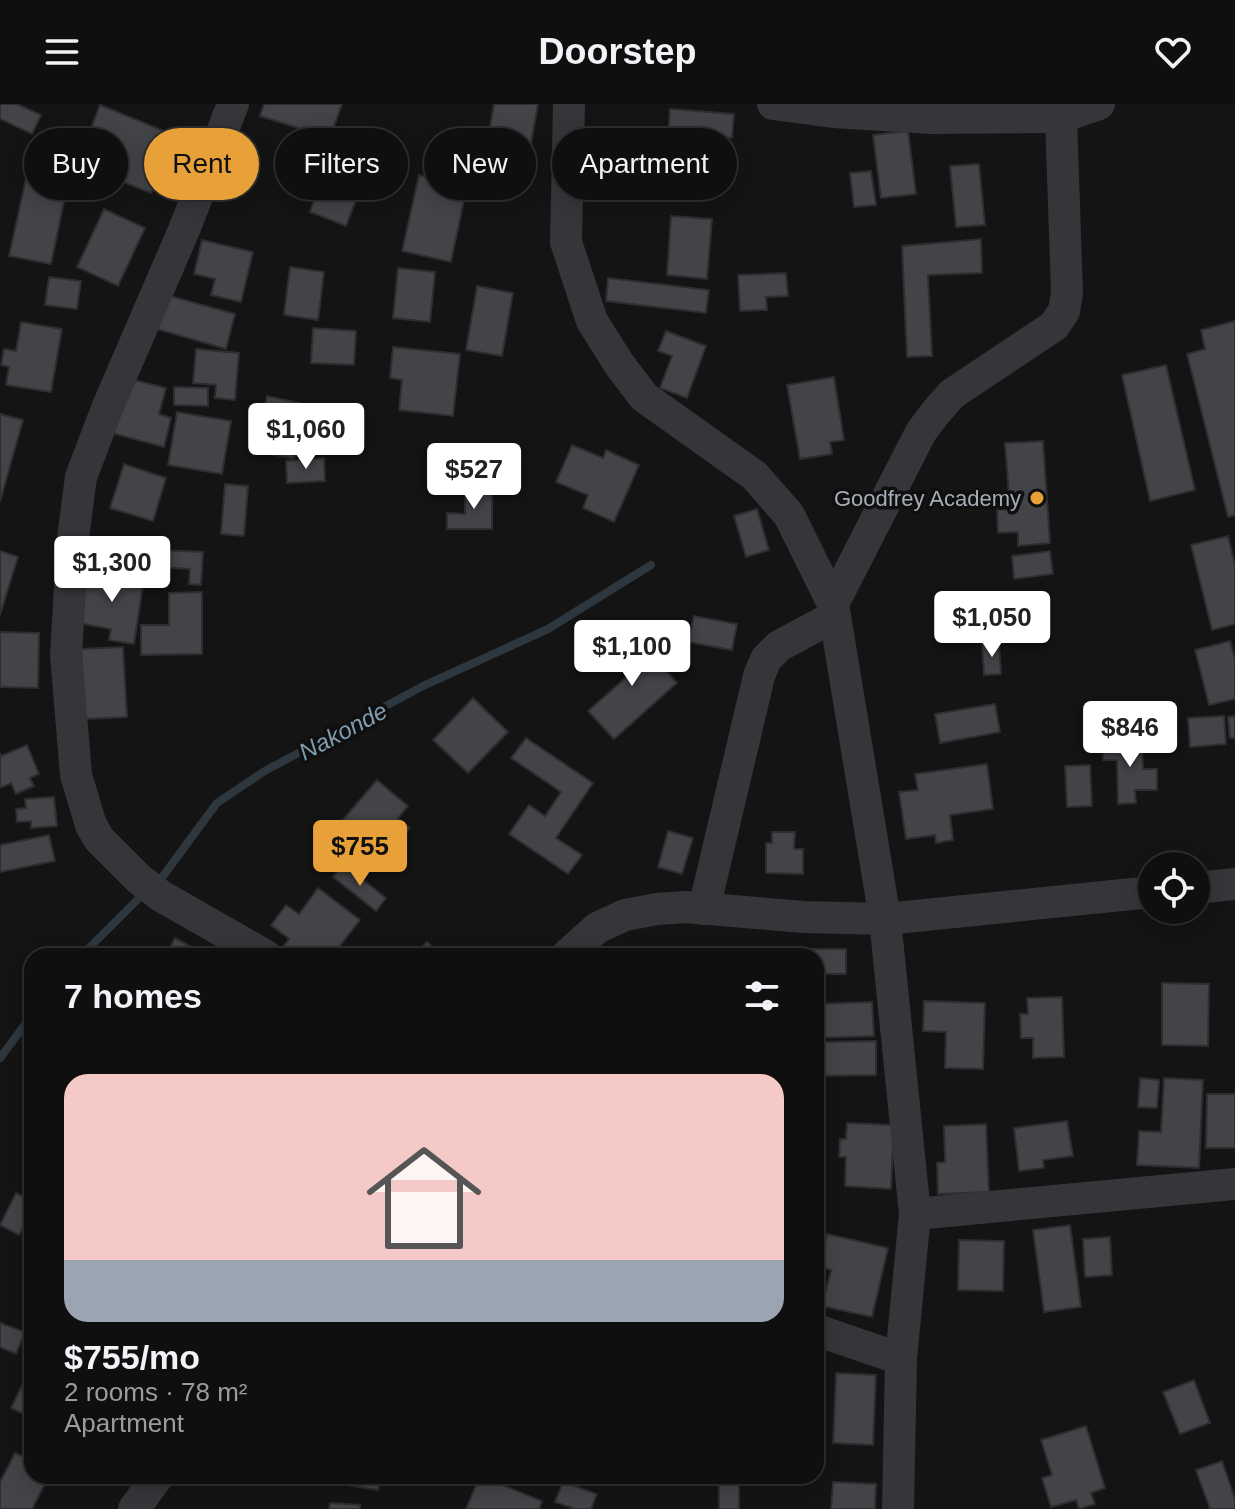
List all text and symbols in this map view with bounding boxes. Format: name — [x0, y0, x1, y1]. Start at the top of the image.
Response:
icon: menu — [40, 30, 84, 74]
icon: heart — [1151, 30, 1195, 74]
text: Doorstep — [538, 31, 697, 72]
chip: Buy — [24, 128, 128, 200]
chip: Rent — [144, 128, 259, 200]
chip: Filters — [275, 128, 408, 200]
chip: New — [424, 128, 536, 200]
chip: Apartment — [552, 128, 737, 200]
pin: $1,060 — [241, 403, 371, 471]
text: $1,060 — [266, 414, 346, 444]
pin: $527 — [427, 443, 521, 511]
text: $527 — [445, 454, 503, 484]
place label: Goodfrey Academy — [834, 486, 1021, 511]
marker: Goodfrey Academy — [1028, 489, 1046, 507]
pin: $1,300 — [47, 536, 177, 604]
text: $1,300 — [72, 547, 152, 577]
pin: $1,050 — [927, 591, 1057, 659]
text: $1,050 — [952, 602, 1032, 632]
pin: $1,100 — [567, 620, 697, 688]
text: $1,100 — [592, 631, 672, 661]
water label: Nakonde — [294, 697, 392, 765]
pin: $846 — [1083, 701, 1177, 769]
text: $846 — [1101, 712, 1159, 742]
pin: $755 — [313, 820, 407, 888]
text: $755 — [331, 831, 389, 861]
map controls — [1138, 852, 1210, 924]
button: locate — [1138, 852, 1210, 924]
icon: filters — [740, 974, 784, 1018]
text: 7 homes — [64, 977, 202, 1015]
icon: home — [352, 1126, 496, 1270]
text: $755/mo — [64, 1338, 200, 1376]
text: 2 rooms · 78 m² — [64, 1377, 248, 1407]
text: Apartment — [64, 1408, 184, 1438]

